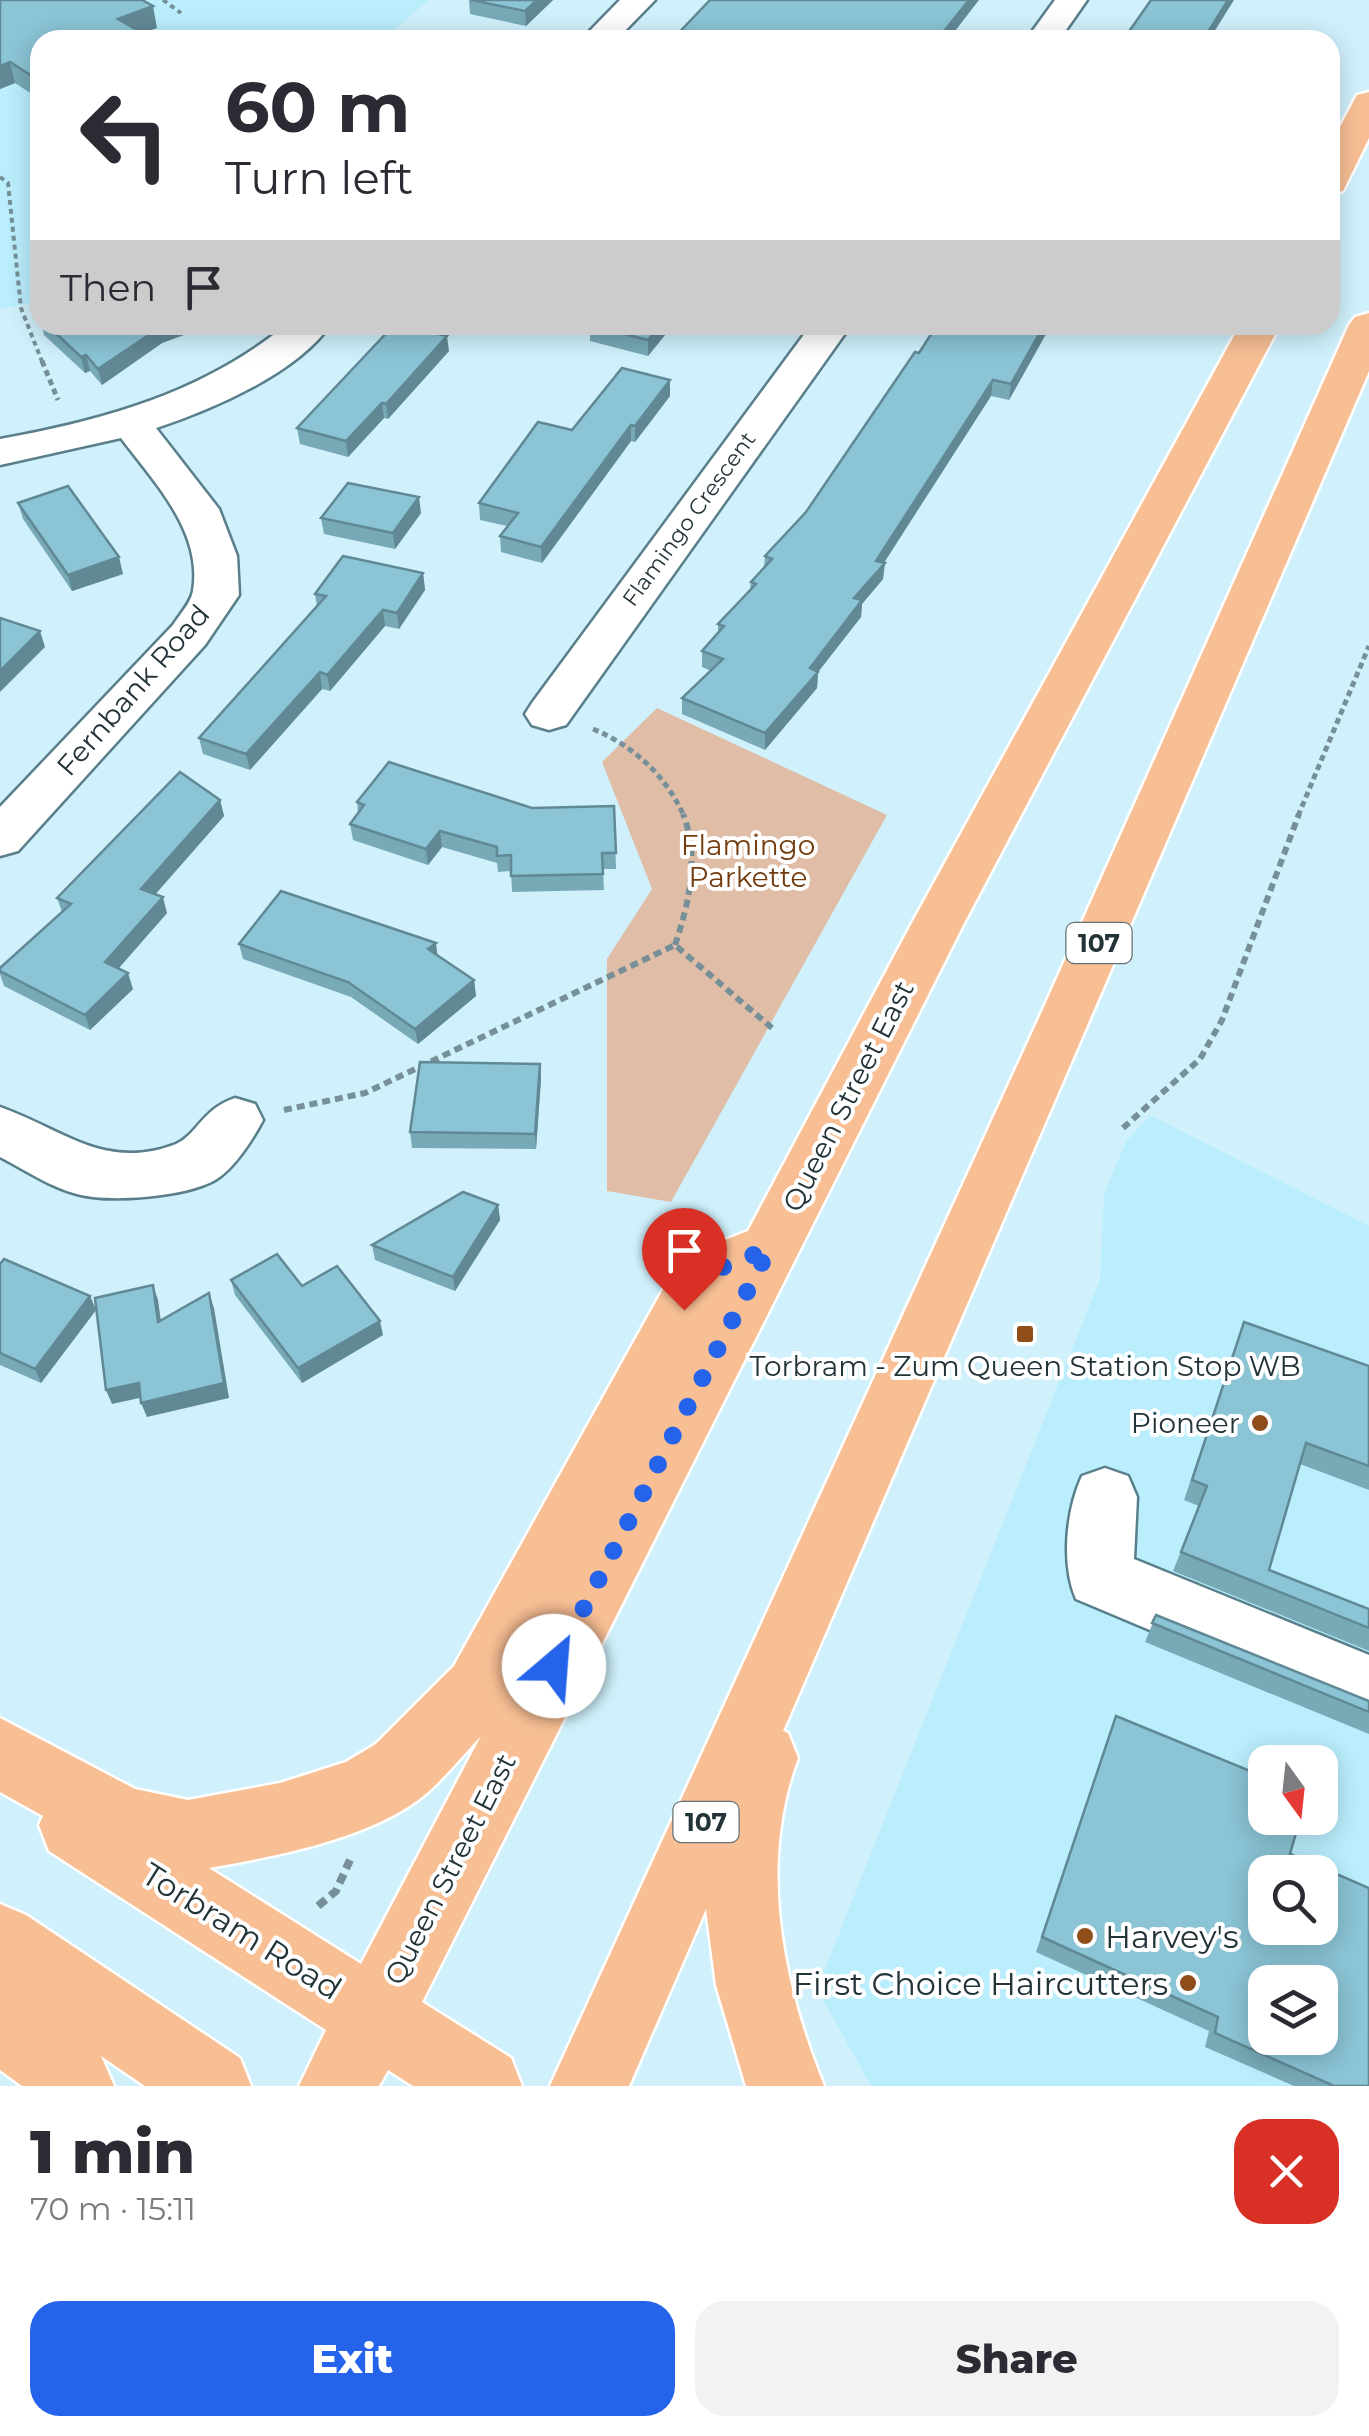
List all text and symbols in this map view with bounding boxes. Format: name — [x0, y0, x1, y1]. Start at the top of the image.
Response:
text: 60 m — [225, 64, 410, 150]
icon: left — [60, 70, 190, 200]
text: Turn left — [225, 150, 413, 205]
icon: arrive — [176, 260, 231, 315]
text: Then — [60, 264, 156, 311]
street label: Flamingo Crescent — [617, 426, 761, 611]
street label: Fernbank Road — [49, 597, 217, 783]
park label: Flamingo Parkette — [681, 828, 815, 894]
road number: 107 — [1066, 923, 1132, 963]
street label: Queen Street East — [775, 975, 921, 1217]
pin — [642, 1208, 727, 1311]
icon: arrive — [657, 1223, 712, 1278]
marker: Torbram - Zum Queen Station Stop WB — [1014, 1323, 1036, 1345]
place label: Torbram - Zum Queen Station Stop WB — [749, 1349, 1301, 1383]
place label: Pioneer — [1131, 1406, 1240, 1440]
marker: Pioneer — [1249, 1412, 1271, 1434]
position arrow — [502, 1614, 606, 1718]
north arrow — [1248, 1745, 1338, 1835]
map controls — [1248, 1745, 1338, 2055]
street label: Queen Street East — [377, 1748, 523, 1990]
road number: 107 — [674, 1802, 738, 1842]
street label: Torbram Road — [135, 1854, 349, 2008]
button: search — [1248, 1855, 1338, 1945]
place label: Harvey's — [1105, 1917, 1239, 1956]
marker: Harvey's — [1074, 1925, 1096, 1947]
place label: First Choice Haircutters — [793, 1964, 1168, 2003]
button: layers — [1248, 1965, 1338, 2055]
marker: First Choice Haircutters — [1177, 1972, 1199, 1994]
text: 1 min — [30, 2115, 195, 2188]
button: close — [1234, 2119, 1339, 2224]
text: 70 m · 15:11 — [30, 2189, 196, 2228]
button: Exit — [30, 2301, 675, 2416]
button: Share — [695, 2301, 1339, 2416]

